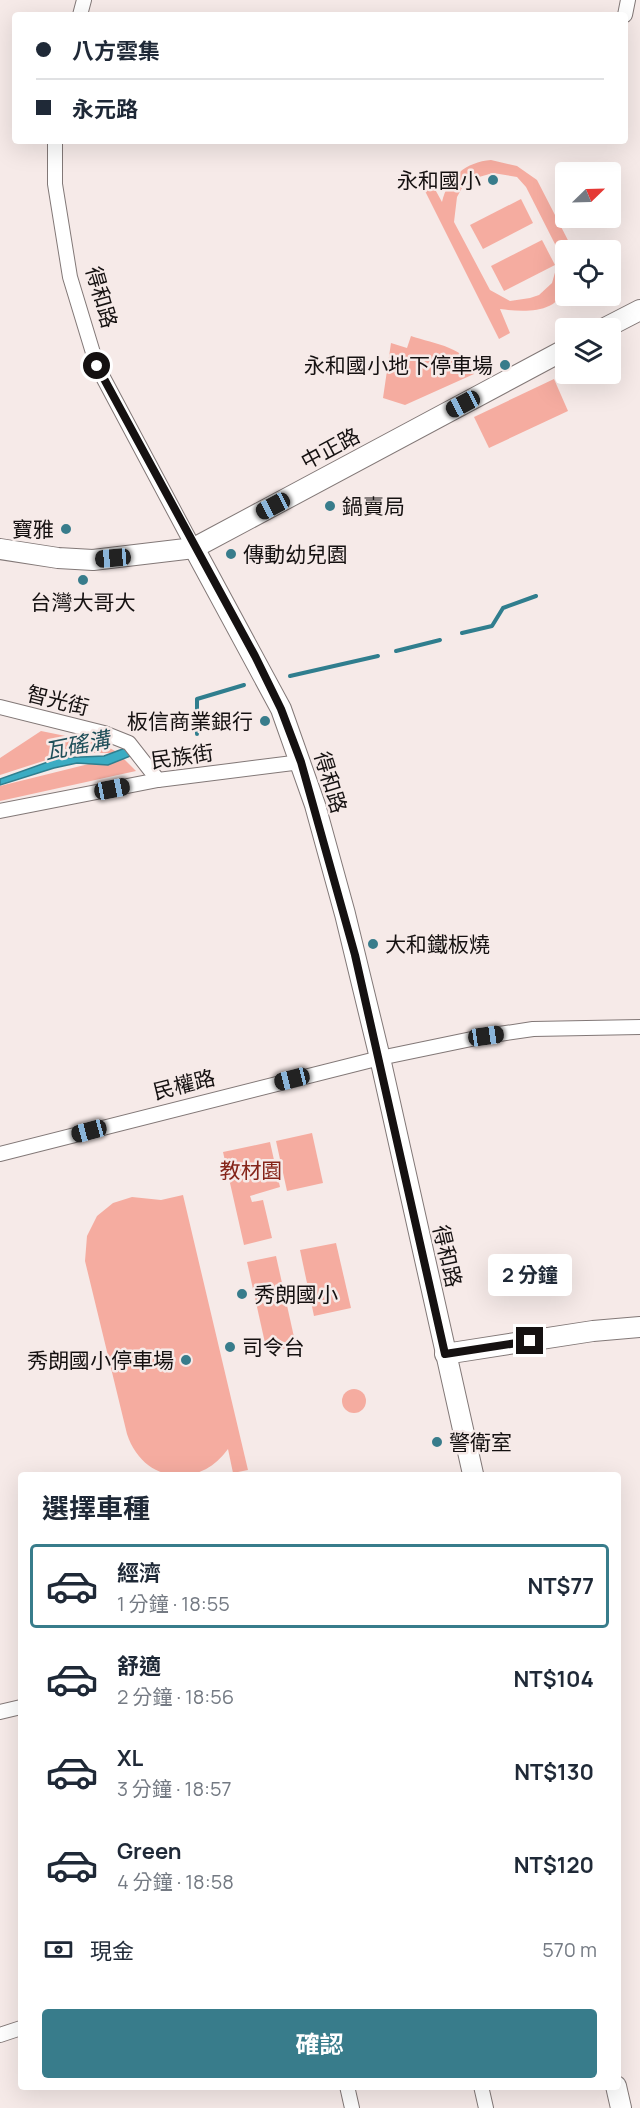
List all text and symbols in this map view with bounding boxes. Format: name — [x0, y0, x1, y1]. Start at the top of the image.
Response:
text: 八方雲集 — [72, 36, 160, 66]
text: 永元路 — [72, 94, 138, 124]
north arrow — [555, 162, 621, 228]
map controls — [555, 162, 621, 384]
place label: 永和國小 — [397, 166, 481, 194]
marker: 永和國小 — [486, 173, 500, 187]
button: locate — [555, 240, 621, 306]
street label: 得和路 — [80, 263, 124, 331]
button: layers — [555, 318, 621, 384]
place label: 永和國小地下停車場 — [304, 351, 493, 379]
route start — [83, 352, 110, 379]
marker: 永和國小地下停車場 — [498, 358, 512, 372]
car — [443, 388, 483, 420]
street label: 中正路 — [296, 421, 364, 475]
car — [253, 490, 293, 522]
place label: 鍋賣局 — [342, 492, 405, 520]
marker: 鍋賣局 — [323, 499, 337, 513]
place label: 寶雅 — [12, 515, 54, 543]
marker: 寶雅 — [59, 522, 73, 536]
place label: 傳動幼兒園 — [243, 540, 348, 568]
car — [94, 547, 132, 569]
marker: 傳動幼兒園 — [224, 547, 238, 561]
marker: 台灣大哥大 — [76, 573, 90, 587]
place label: 台灣大哥大 — [31, 588, 136, 616]
street label: 智光街 — [24, 679, 92, 721]
place label: 板信商業銀行 — [127, 707, 253, 735]
marker: 板信商業銀行 — [258, 714, 272, 728]
water label: 瓦磘溝 — [42, 723, 115, 766]
street label: 民族街 — [149, 738, 215, 774]
street label: 得和路 — [308, 748, 354, 816]
car — [93, 777, 131, 801]
place label: 大和鐵板燒 — [385, 930, 490, 958]
marker: 大和鐵板燒 — [366, 937, 380, 951]
car — [467, 1025, 505, 1047]
street label: 民權路 — [150, 1063, 218, 1105]
car — [272, 1066, 312, 1092]
car — [69, 1118, 109, 1144]
park label: 教材園 — [220, 1156, 283, 1184]
street label: 得和路 — [427, 1222, 469, 1290]
callout: 2 分鐘 — [488, 1254, 572, 1296]
text: 2 分鐘 — [502, 1261, 558, 1288]
place label: 秀朗國小 — [254, 1280, 338, 1308]
marker: 秀朗國小 — [235, 1287, 249, 1301]
route end — [516, 1327, 543, 1354]
place label: 司令台 — [242, 1333, 305, 1361]
marker: 司令台 — [223, 1340, 237, 1354]
place label: 秀朗國小停車場 — [27, 1346, 174, 1374]
marker: 秀朗國小停車場 — [179, 1353, 193, 1367]
place label: 警衛室 — [449, 1428, 512, 1456]
marker: 警衛室 — [430, 1435, 444, 1449]
text: 選擇車種 — [42, 1489, 150, 1526]
text: 經濟 — [117, 1558, 161, 1588]
icon: car — [45, 1559, 99, 1613]
text: NT$77 — [527, 1571, 594, 1601]
text: 1 分鐘 · 18:55 — [117, 1590, 230, 1617]
text: 舒適 — [117, 1651, 161, 1681]
icon: car — [45, 1652, 99, 1706]
text: NT$104 — [514, 1664, 594, 1694]
text: 2 分鐘 · 18:56 — [117, 1683, 234, 1710]
text: XL — [117, 1743, 143, 1773]
icon: car — [45, 1745, 99, 1799]
text: NT$130 — [514, 1757, 594, 1787]
text: 3 分鐘 · 18:57 — [117, 1775, 232, 1802]
text: Green — [117, 1836, 182, 1866]
icon: car — [45, 1838, 99, 1892]
text: NT$120 — [514, 1850, 594, 1880]
text: 4 分鐘 · 18:58 — [117, 1868, 234, 1895]
icon: cash — [42, 1933, 75, 1966]
text: 現金 — [90, 1936, 134, 1966]
text: 570 m — [542, 1936, 597, 1963]
button: 確認 — [42, 2009, 597, 2078]

